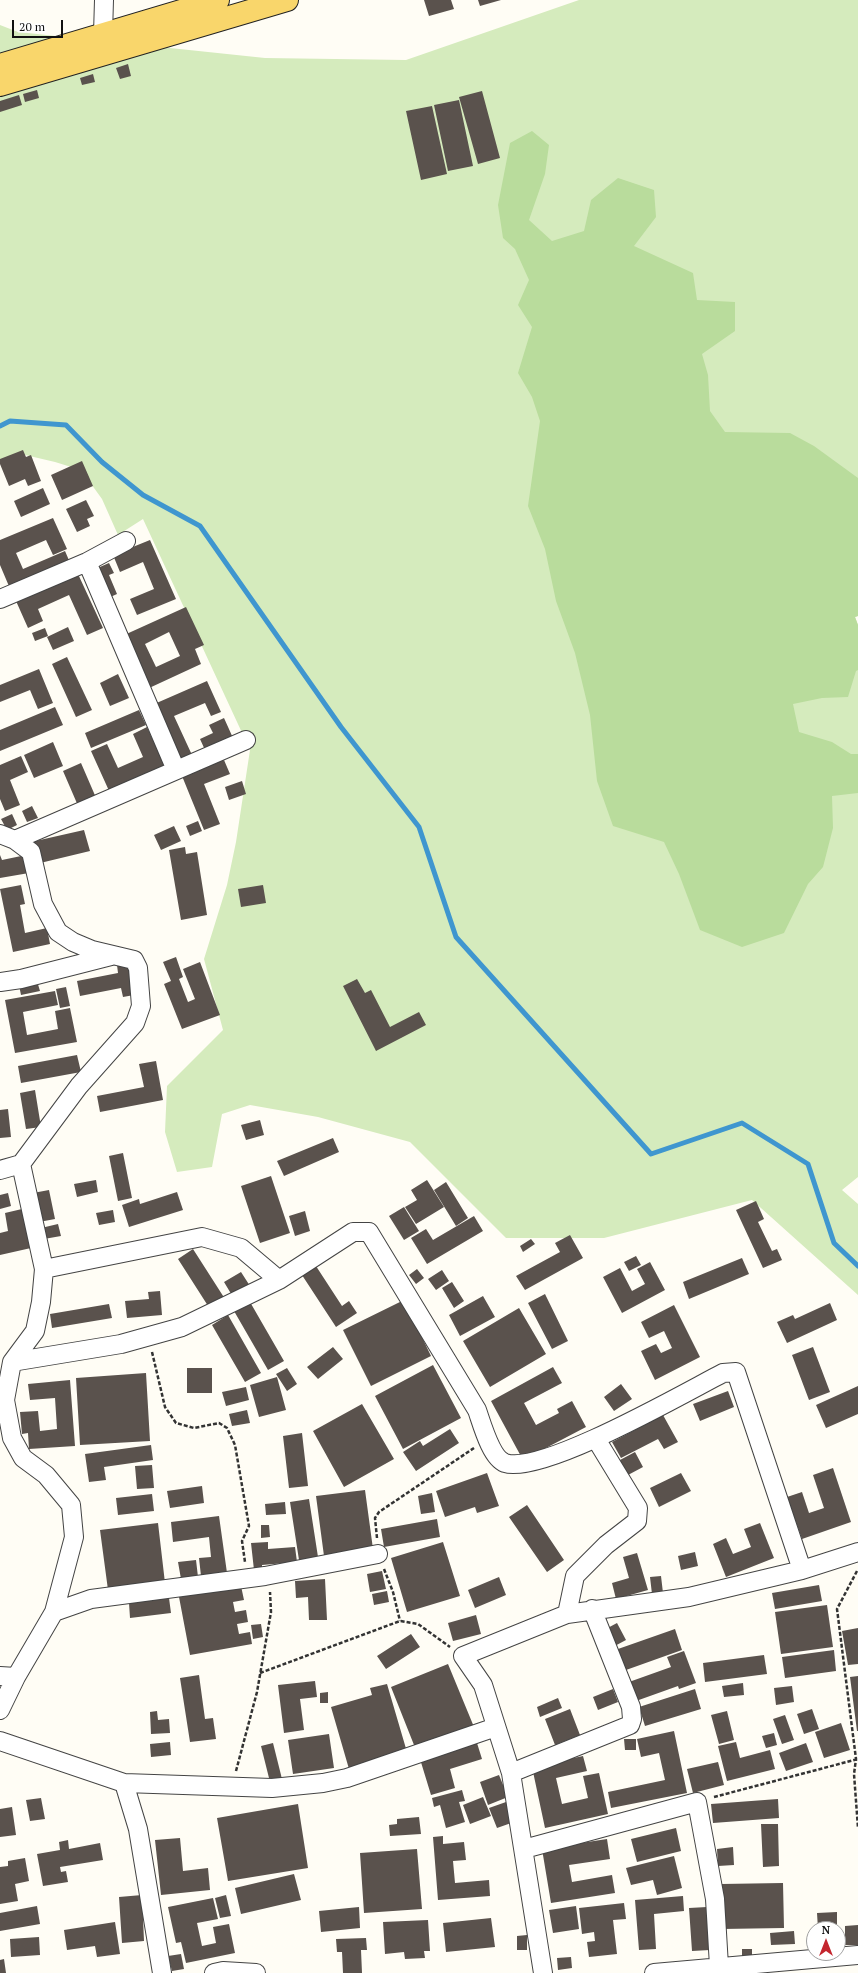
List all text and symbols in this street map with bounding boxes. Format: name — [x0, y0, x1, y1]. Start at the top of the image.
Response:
scale bar — [14, 12, 65, 38]
text: 20 m — [19, 19, 45, 34]
north arrow — [806, 1921, 846, 1961]
text: N — [822, 1923, 830, 1937]

